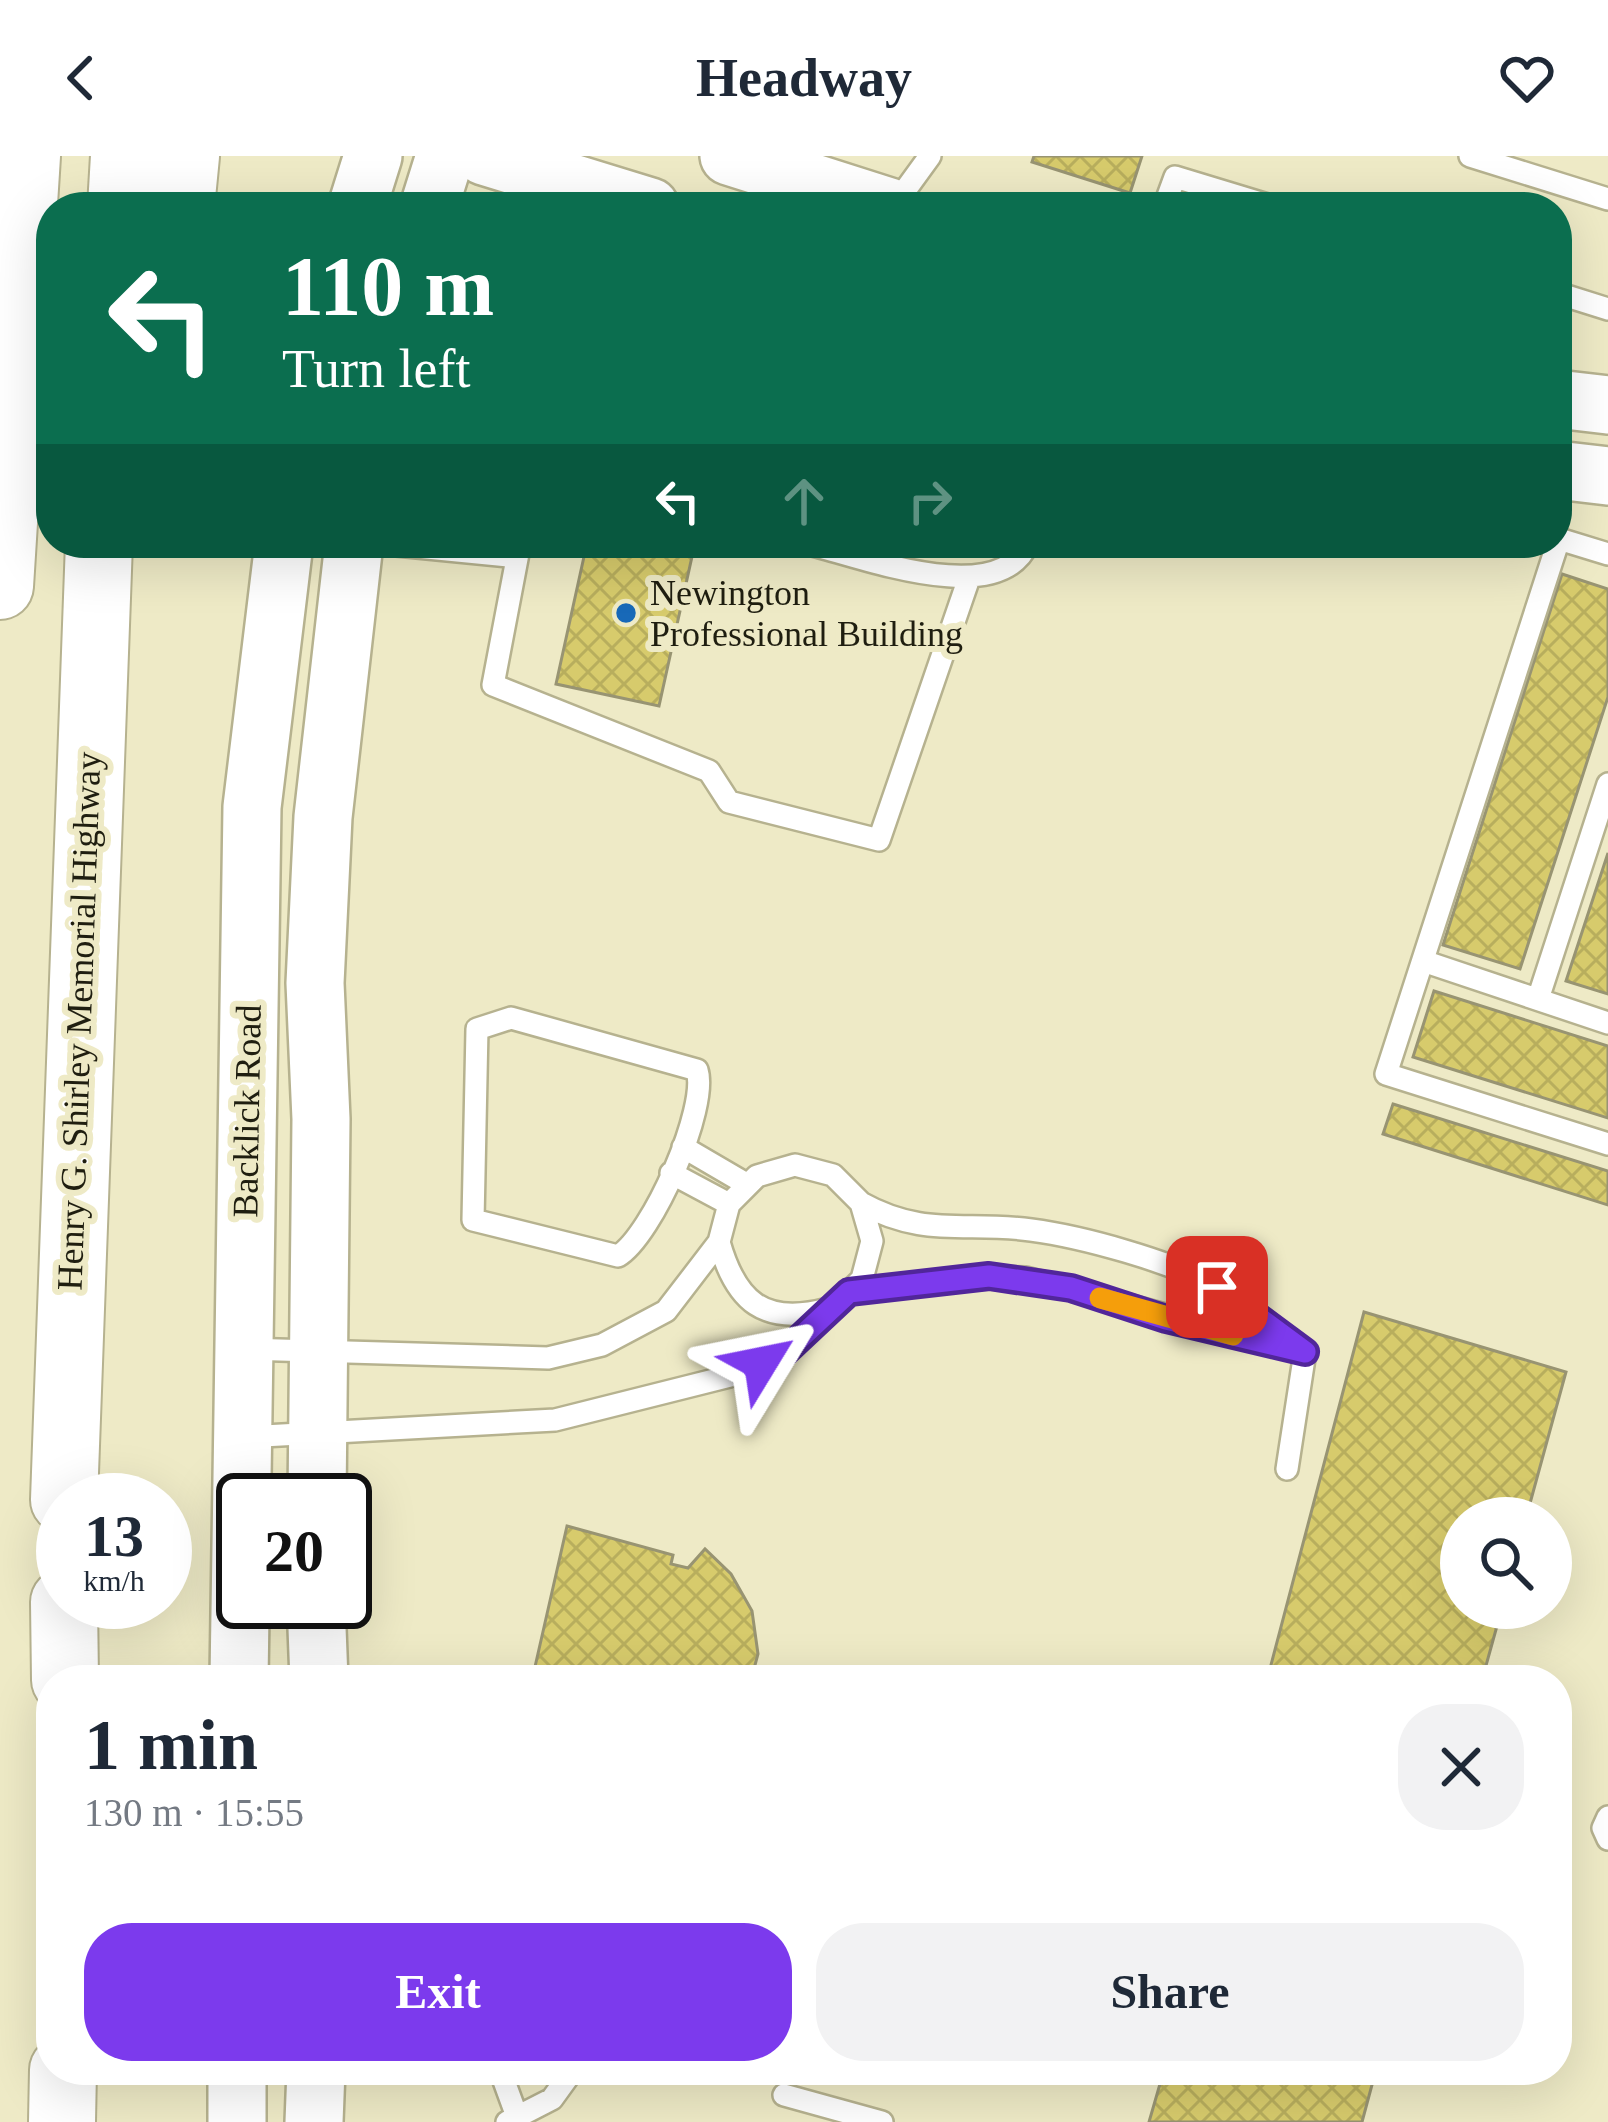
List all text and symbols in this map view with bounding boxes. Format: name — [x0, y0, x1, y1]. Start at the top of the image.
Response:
icon: back — [48, 45, 114, 111]
icon: heart — [1494, 45, 1560, 111]
text: Headway — [696, 48, 912, 108]
icon: left — [84, 240, 240, 396]
text: 110 m — [282, 240, 494, 333]
text: Turn left — [282, 339, 471, 399]
icon: left — [645, 468, 711, 534]
icon: ahead — [771, 468, 837, 534]
icon: right — [897, 468, 963, 534]
place label: Newington Professional Building — [650, 573, 963, 654]
marker: Newington Professional Building — [613, 600, 639, 626]
street label: Henry G. Shirley Memorial Highway — [50, 751, 108, 1291]
street label: Backlick Road — [225, 1004, 269, 1218]
pin — [1166, 1236, 1268, 1338]
icon: arrive — [1184, 1254, 1250, 1320]
position arrow — [698, 1300, 824, 1426]
speed limit sign: 20 — [216, 1473, 372, 1629]
map controls — [1440, 1497, 1572, 1629]
button: search — [1440, 1497, 1572, 1629]
text: 13 — [84, 1503, 144, 1569]
text: km/h — [83, 1564, 145, 1597]
button: close — [1398, 1704, 1524, 1830]
text: 1 min — [84, 1705, 258, 1785]
text: 130 m · 15:55 — [84, 1791, 304, 1834]
button: Exit — [84, 1923, 792, 2061]
button: Share — [816, 1923, 1524, 2061]

